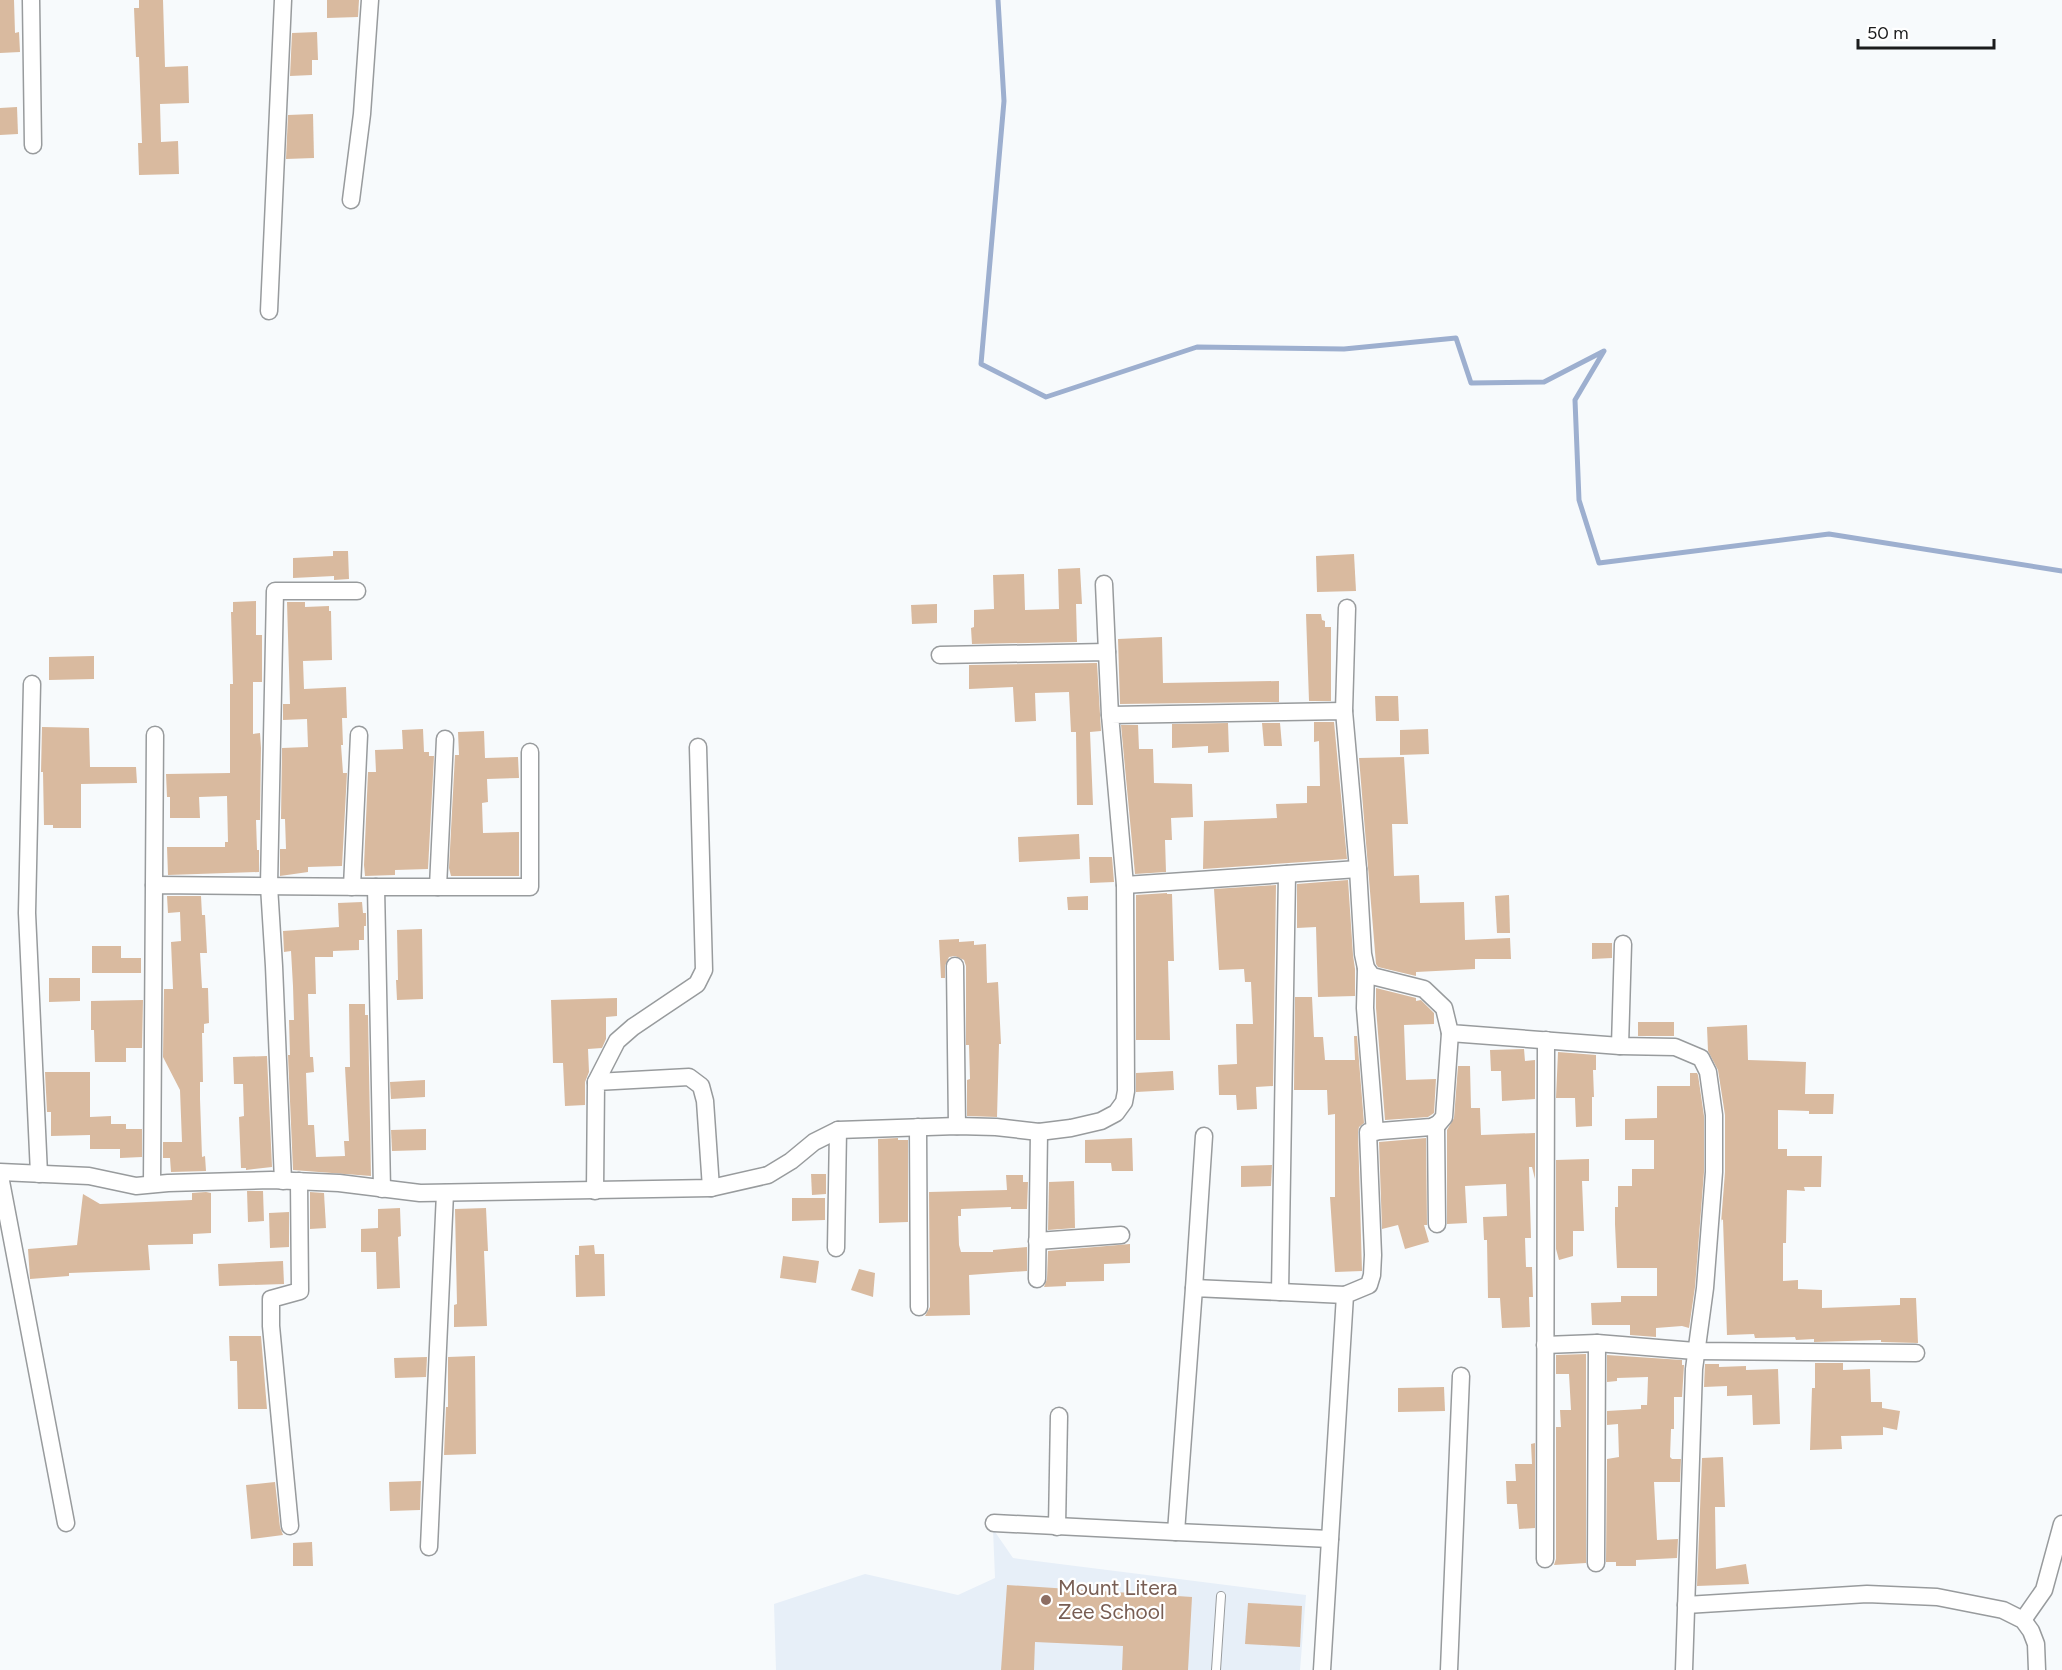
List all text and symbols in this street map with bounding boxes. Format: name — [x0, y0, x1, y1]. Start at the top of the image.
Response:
scale bar — [1858, 12, 1994, 50]
text: 50 m — [1867, 22, 1909, 44]
place label: Mount Litera Zee School — [1058, 1575, 1177, 1624]
marker: Mount Litera Zee School — [1039, 1593, 1053, 1607]

